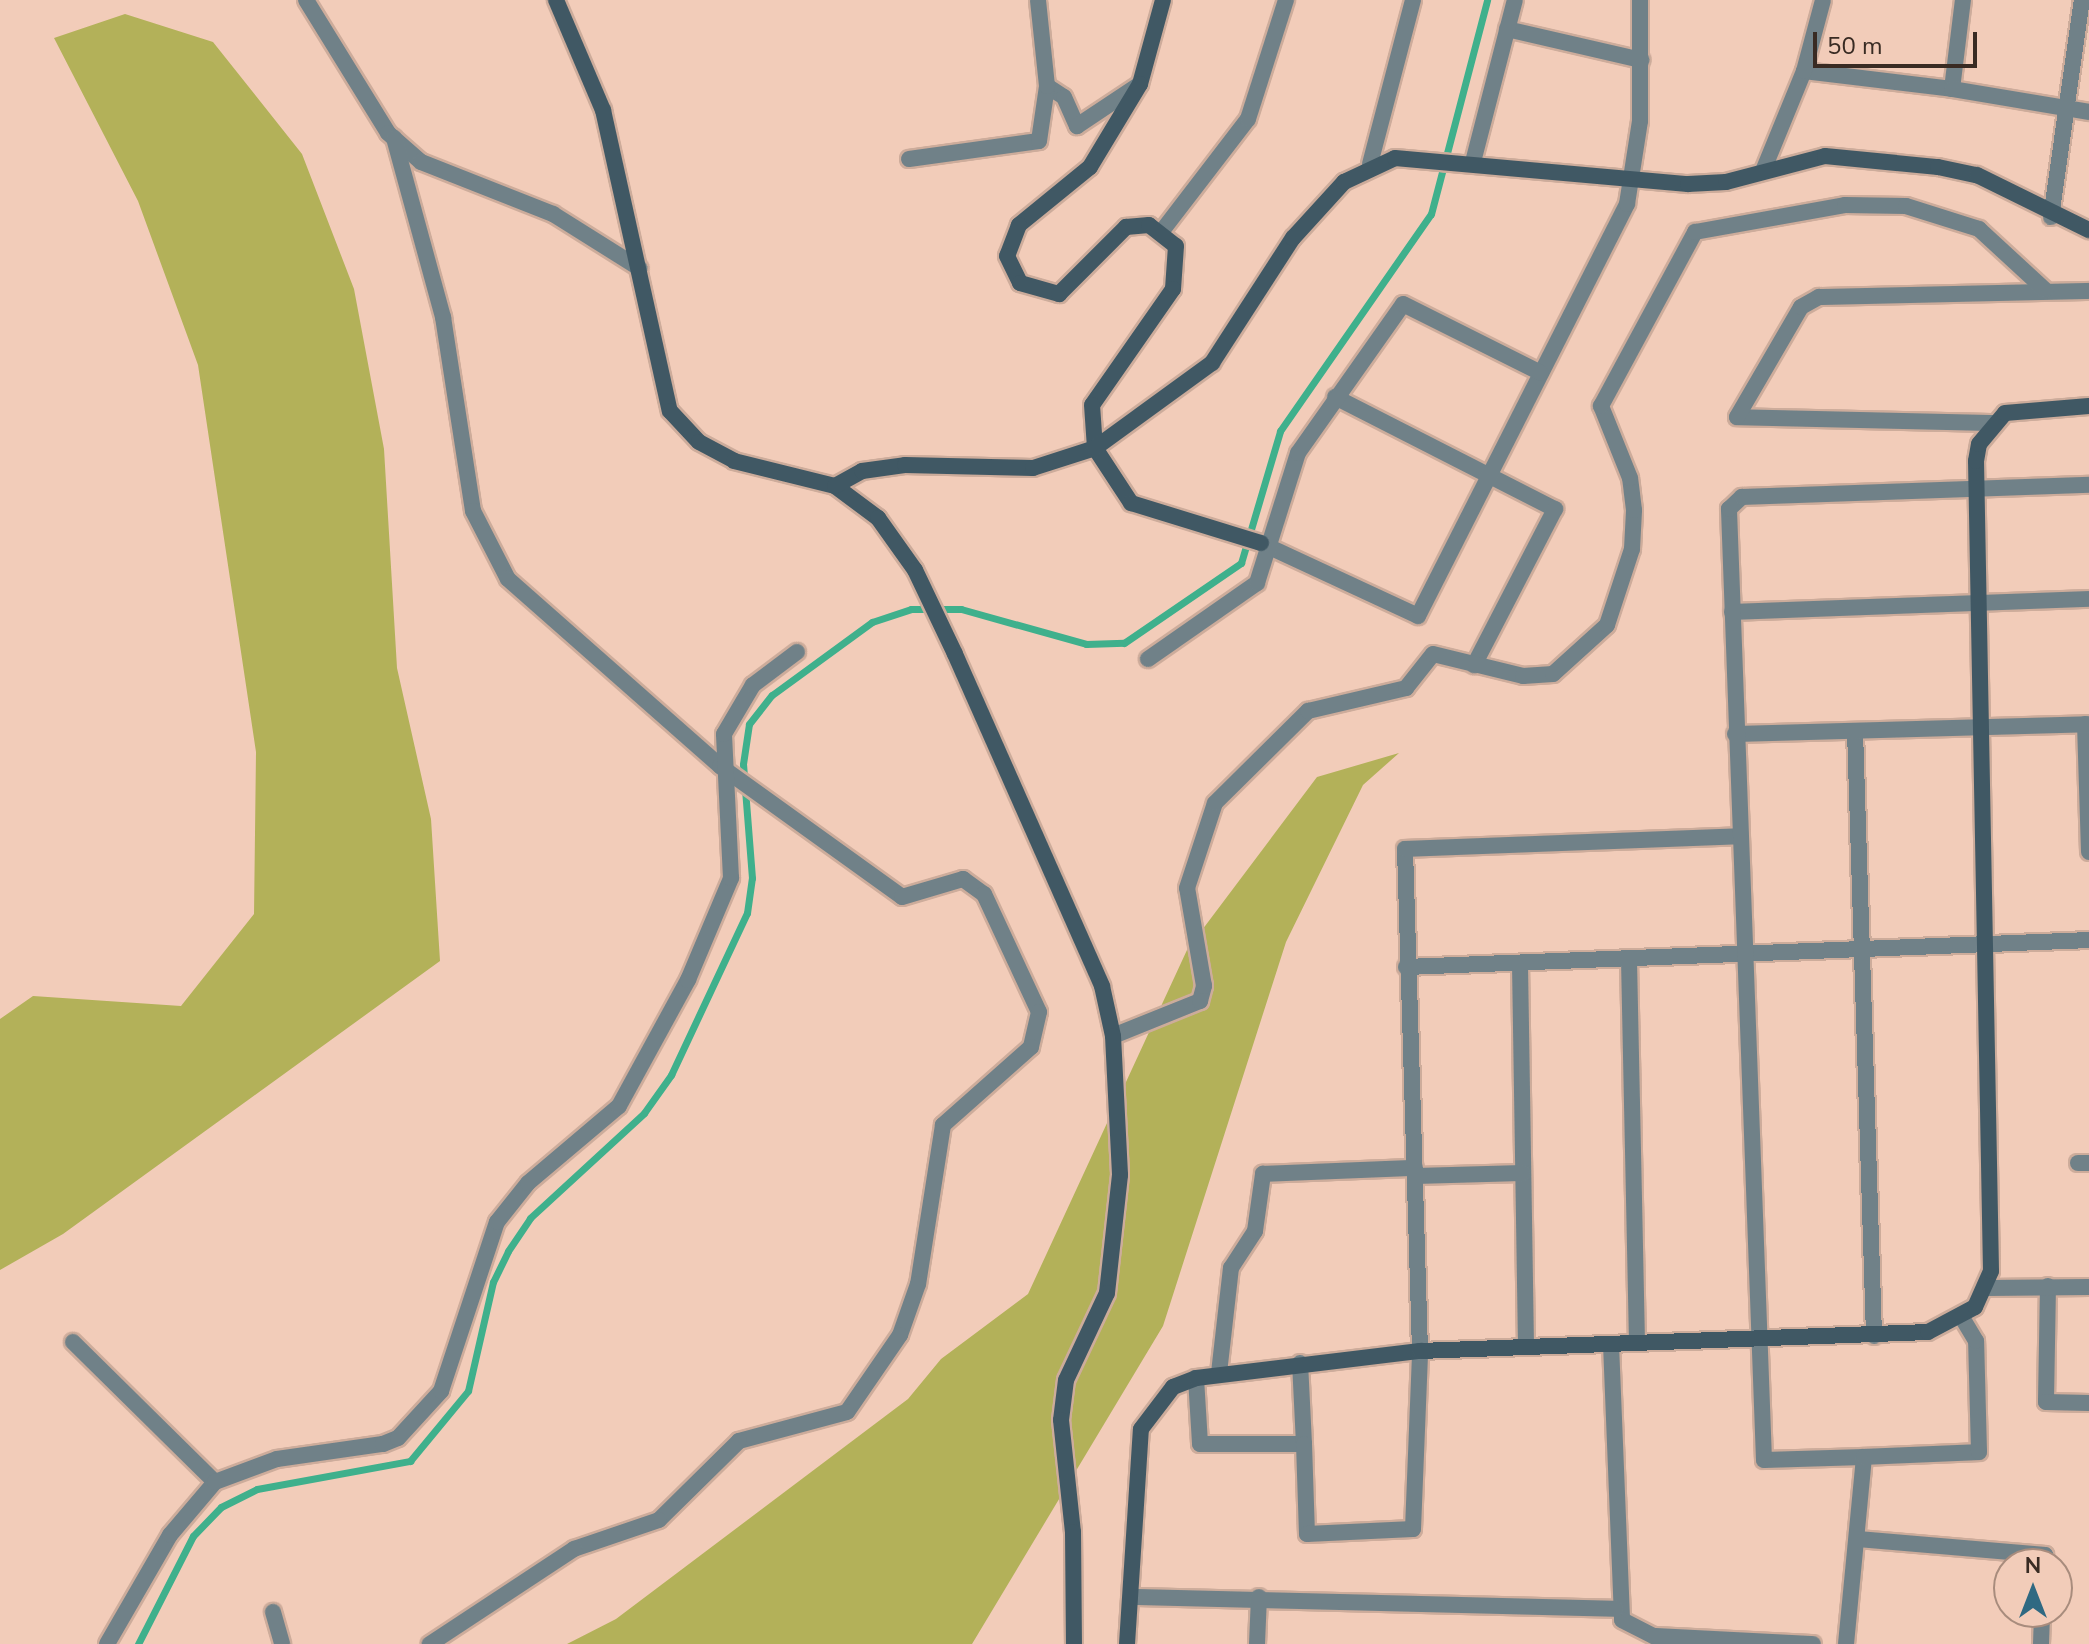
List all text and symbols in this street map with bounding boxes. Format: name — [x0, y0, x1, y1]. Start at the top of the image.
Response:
scale bar — [1817, 16, 1981, 66]
text: 50 m — [1827, 30, 1883, 62]
north arrow — [1993, 1548, 2073, 1628]
text: N — [2025, 1551, 2041, 1581]

